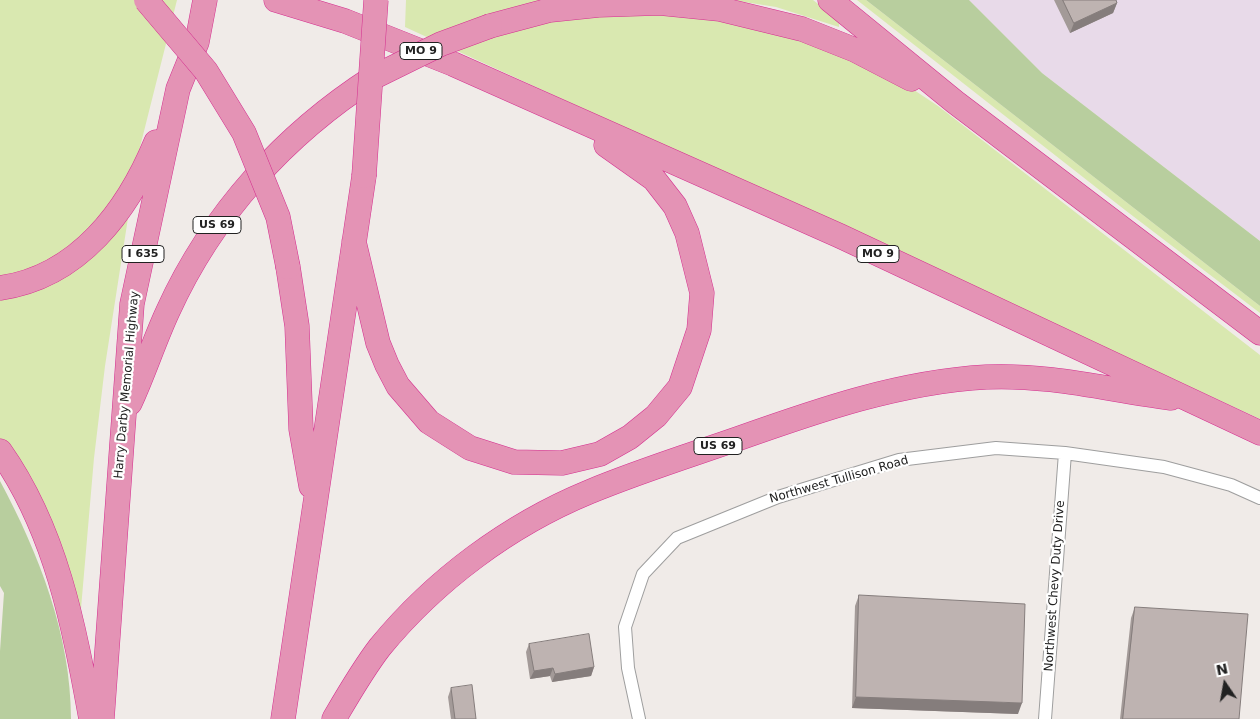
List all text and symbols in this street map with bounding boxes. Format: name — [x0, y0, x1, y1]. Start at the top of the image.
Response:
road number: MO 9 — [400, 42, 442, 59]
road number: US 69 — [193, 216, 241, 234]
road number: I 635 — [122, 245, 164, 262]
road number: MO 9 — [857, 245, 899, 262]
street label: Harry Darby Memorial Highway — [112, 291, 142, 479]
road number: US 69 — [694, 438, 742, 454]
street label: Northwest Tullison Road — [768, 453, 910, 507]
street label: Northwest Chevy Duty Drive — [1042, 500, 1068, 672]
north arrow — [1200, 659, 1250, 709]
text: N — [1214, 660, 1229, 678]

